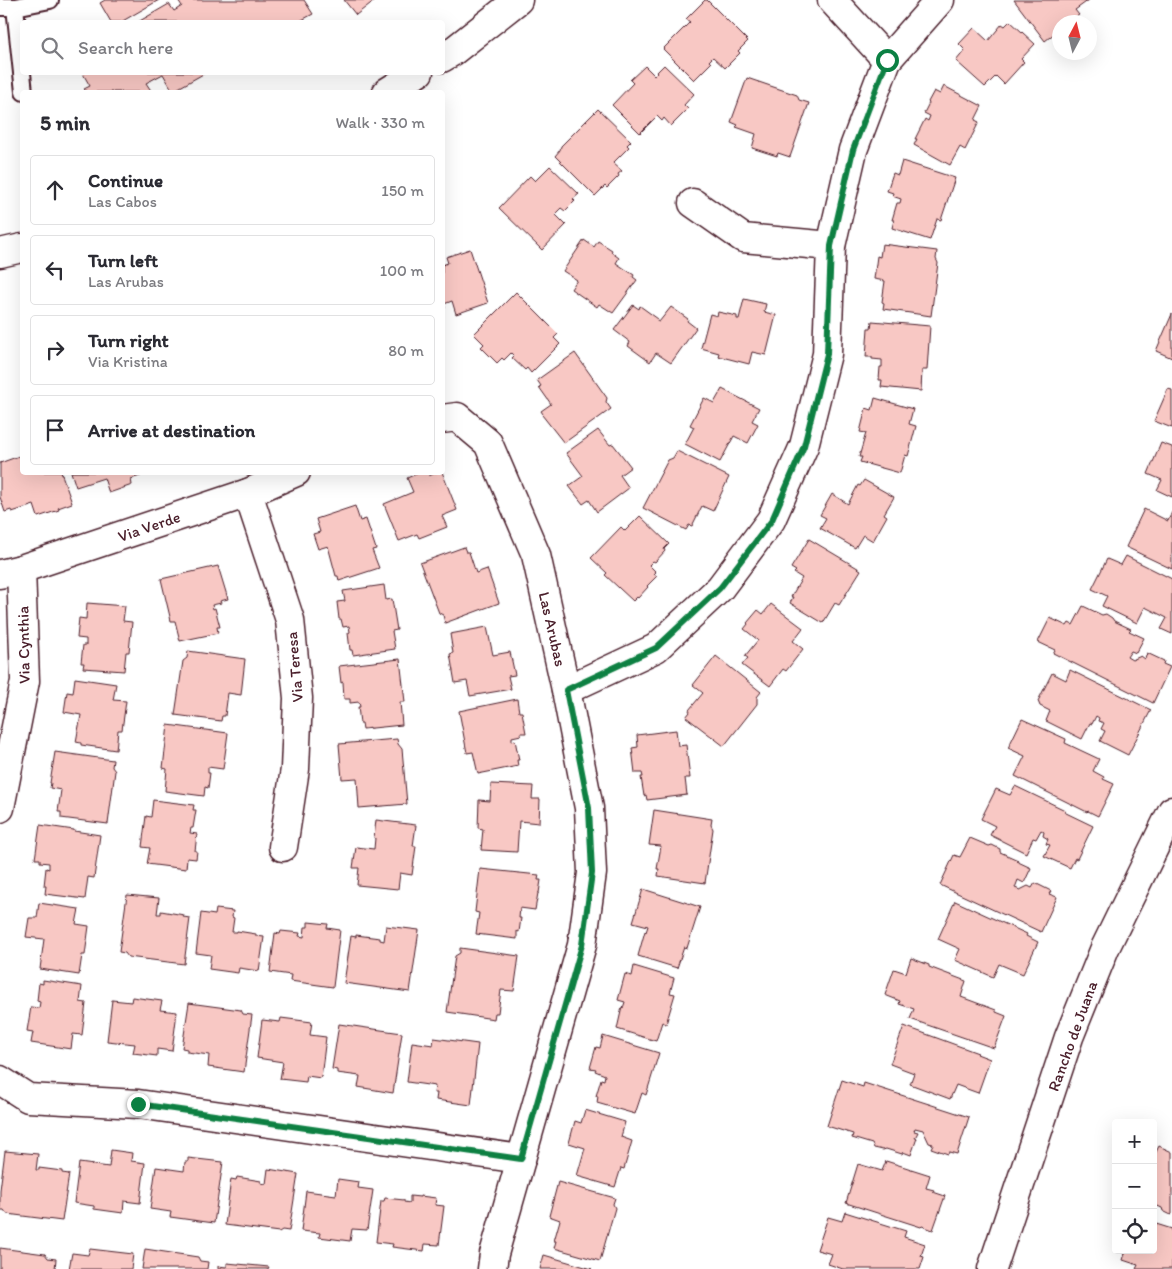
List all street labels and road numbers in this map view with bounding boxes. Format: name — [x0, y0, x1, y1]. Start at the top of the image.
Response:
street label: Via Verde — [115, 507, 183, 546]
street label: Las Arubas — [535, 590, 570, 668]
street label: Via Cynthia — [13, 606, 34, 684]
street label: Via Teresa — [282, 631, 307, 703]
street label: Rancho de Juana — [1044, 978, 1101, 1094]

